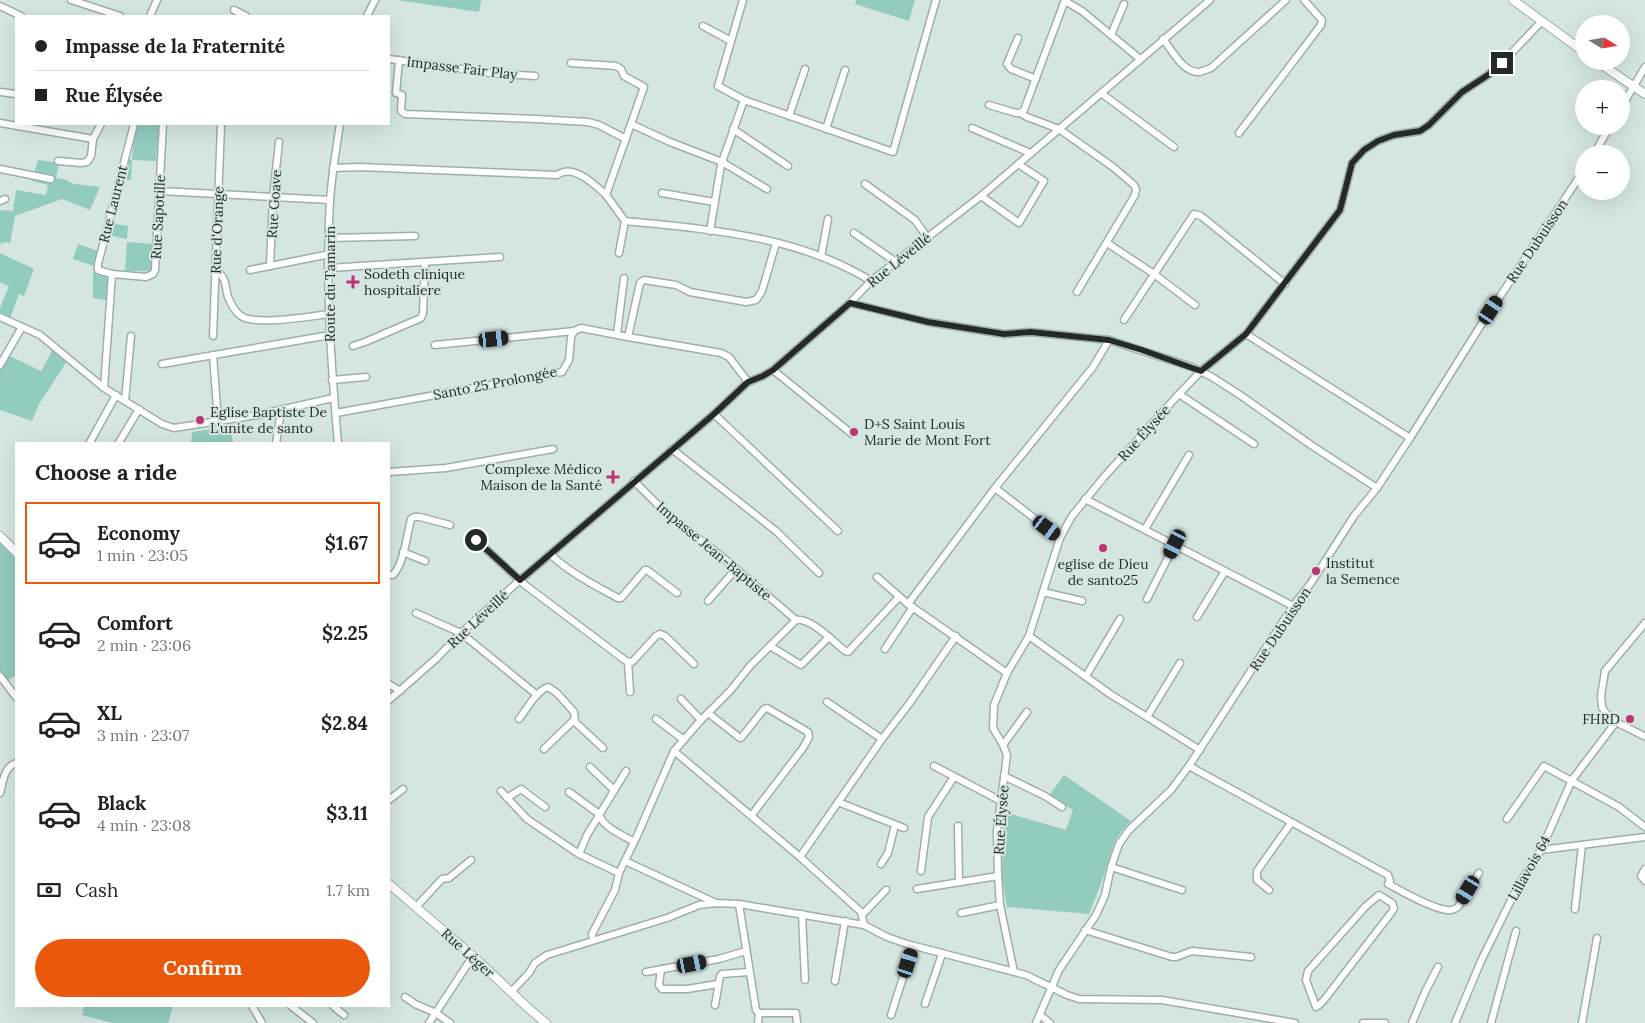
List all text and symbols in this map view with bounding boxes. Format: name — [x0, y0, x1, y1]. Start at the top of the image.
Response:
north arrow — [1575, 15, 1630, 70]
map controls — [1575, 15, 1630, 200]
text: Impasse de la Fraternité — [65, 34, 285, 58]
street label: Impasse Fair Play — [406, 52, 519, 84]
route end — [1491, 52, 1513, 74]
button: + — [1575, 80, 1630, 135]
text: Rue Élysée — [65, 83, 163, 107]
button: − — [1575, 145, 1630, 200]
street label: Rue Laurent — [95, 163, 132, 245]
street label: Rue Goave — [263, 169, 285, 239]
street label: Rue Sapotille — [147, 174, 169, 260]
street label: Rue d'Orange — [206, 185, 228, 274]
street label: Rue Dubuisson — [1502, 195, 1572, 286]
street label: Route du Tamarin — [321, 225, 339, 342]
street label: Rue Léveillé — [863, 228, 935, 291]
place label: Sodeth clinique hospitaliere — [364, 265, 466, 299]
marker: Sodeth clinique hospitaliere — [346, 275, 360, 289]
car — [1476, 293, 1505, 327]
car — [478, 330, 509, 348]
street label: Santo 25 Prolongée — [432, 362, 559, 404]
street label: Rue Élysée — [1114, 401, 1174, 465]
place label: Eglise Baptiste De L'unite de santo — [210, 403, 327, 437]
marker: Eglise Baptiste De L'unite de santo — [194, 414, 206, 426]
place label: D+S Saint Louis Marie de Mont Fort — [864, 415, 991, 449]
marker: D+S Saint Louis Marie de Mont Fort — [848, 426, 860, 438]
text: Choose a ride — [35, 458, 177, 486]
place label: Complexe Médico Maison de la Santé — [480, 460, 602, 494]
marker: Complexe Médico Maison de la Santé — [606, 470, 620, 484]
street label: Impasse Jean-Baptiste — [653, 498, 776, 605]
car — [1030, 513, 1063, 543]
icon: car — [37, 521, 82, 566]
text: Economy — [97, 521, 180, 545]
car — [1161, 527, 1188, 561]
route start — [465, 529, 487, 551]
text: $1.67 — [325, 531, 368, 555]
marker: eglise de Dieu de santo25 — [1097, 542, 1109, 554]
text: 1 min · 23:05 — [97, 545, 188, 565]
place label: Institut la Semence — [1326, 554, 1400, 588]
place label: eglise de Dieu de santo25 — [1057, 555, 1149, 589]
marker: Institut la Semence — [1310, 565, 1322, 577]
street label: Rue Dubuisson — [1245, 583, 1315, 674]
street label: Rue Léveillé — [443, 586, 513, 652]
icon: car — [37, 611, 82, 656]
text: Comfort — [97, 611, 173, 635]
text: $2.25 — [322, 621, 368, 645]
text: 2 min · 23:06 — [97, 635, 191, 655]
icon: car — [37, 701, 82, 746]
text: XL — [97, 701, 122, 725]
place label: FHRD — [1582, 710, 1620, 728]
text: $2.84 — [321, 711, 368, 735]
marker: FHRD — [1624, 713, 1636, 725]
text: 3 min · 23:07 — [97, 725, 189, 745]
street label: Rue Élysée — [990, 784, 1012, 855]
icon: car — [37, 791, 82, 836]
text: Black — [97, 791, 146, 815]
text: $3.11 — [326, 801, 368, 825]
text: 4 min · 23:08 — [97, 815, 191, 835]
street label: Lillavois 64 — [1504, 832, 1554, 904]
car — [1453, 873, 1482, 907]
icon: cash — [35, 876, 63, 904]
text: Cash — [75, 878, 118, 902]
text: 1.7 km — [326, 880, 370, 900]
street label: Rue Léger — [438, 924, 498, 982]
button: Confirm — [35, 939, 370, 997]
car — [896, 946, 919, 980]
car — [675, 954, 708, 974]

